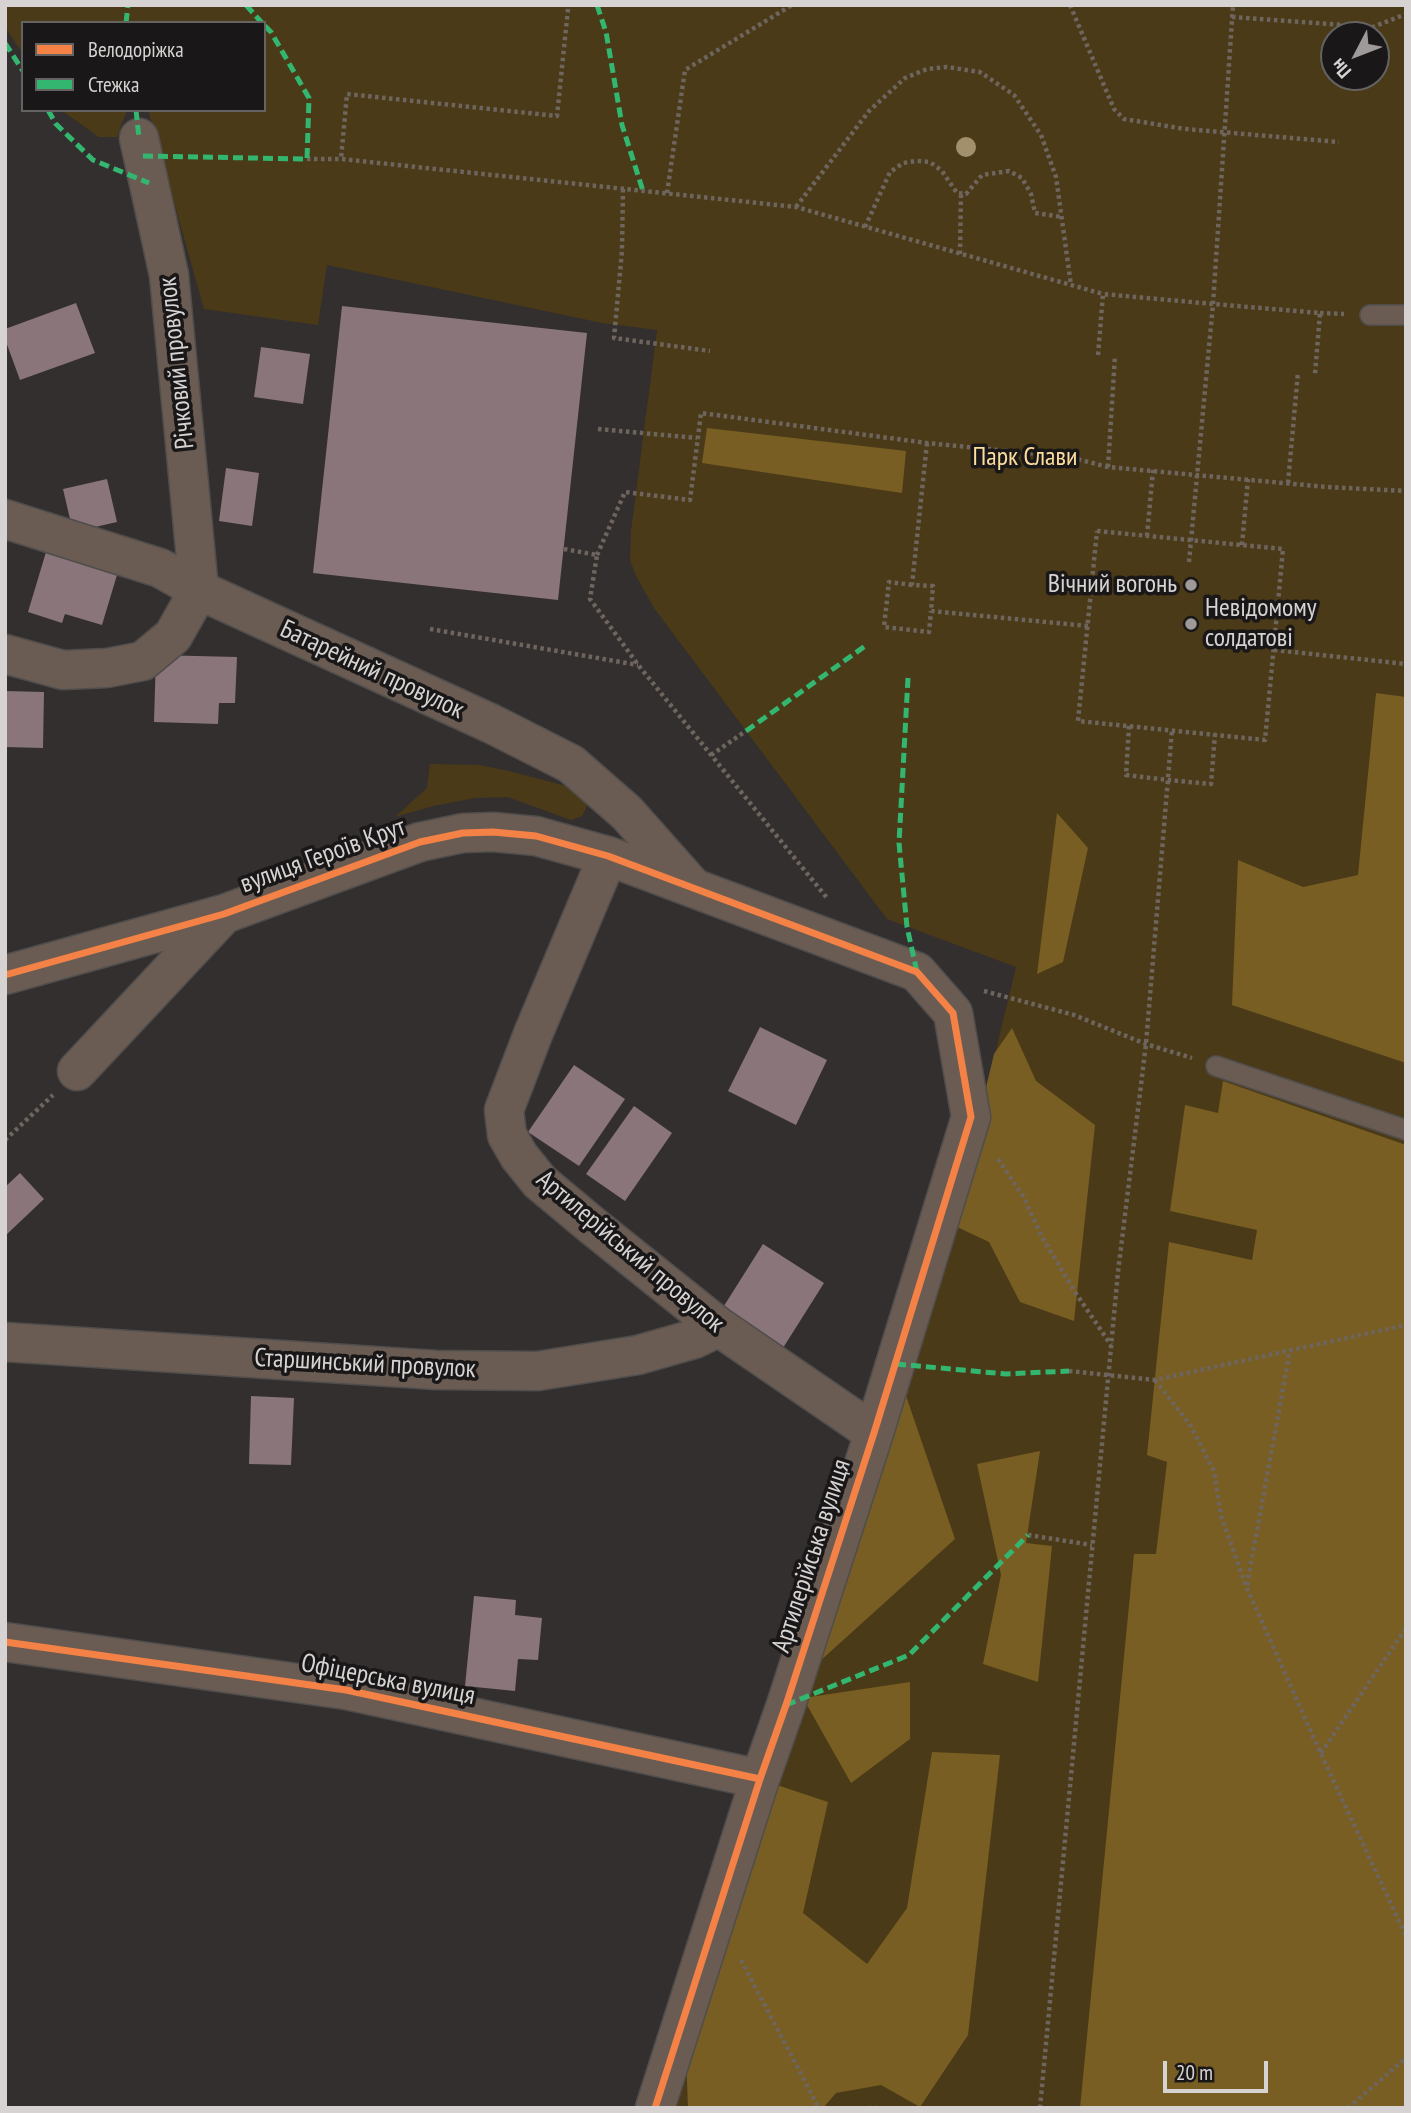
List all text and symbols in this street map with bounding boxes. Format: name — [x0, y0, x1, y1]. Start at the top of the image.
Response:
legend — [21, 21, 266, 112]
north arrow — [1320, 21, 1390, 91]
text: Велодоріжка — [88, 36, 184, 63]
text: Пн — [1326, 54, 1356, 84]
text: Стежка — [88, 71, 139, 98]
street label: Річковий провулок — [152, 275, 202, 451]
park label: Парк Слави — [973, 442, 1077, 474]
place label: Вічний вогонь — [1048, 569, 1177, 601]
marker: Вічний вогонь — [1183, 577, 1199, 593]
place label: Невідомому солдатові — [1205, 593, 1317, 654]
street label: Батарейний провулок — [275, 614, 469, 726]
marker: Невідомому солдатові — [1183, 616, 1199, 632]
street label: вулиця Героїв Крут — [236, 812, 410, 900]
street label: Артилерійський провулок — [530, 1164, 730, 1340]
street label: Старшинський провулок — [253, 1343, 477, 1385]
street label: Артилерійська вулиця — [766, 1455, 858, 1657]
street label: Офіцерська вулиця — [299, 1648, 477, 1712]
scale bar — [1166, 2046, 1271, 2090]
text: 20 m — [1176, 2059, 1213, 2086]

